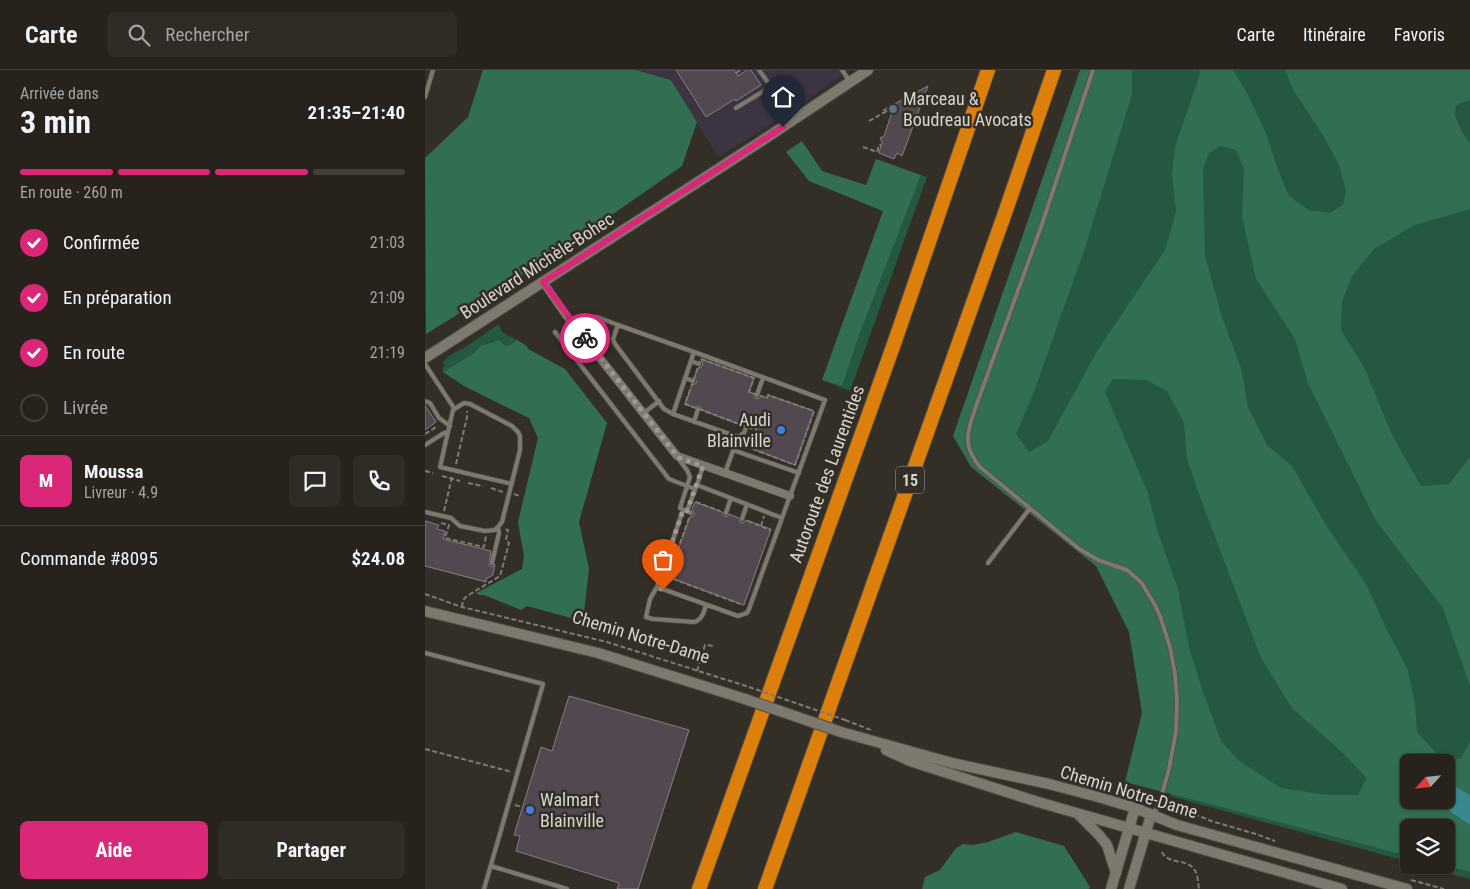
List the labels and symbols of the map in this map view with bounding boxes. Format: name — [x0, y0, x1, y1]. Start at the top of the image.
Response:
pin — [762, 76, 804, 127]
place label: Marceau & Boudreau Avocats — [903, 88, 1032, 130]
marker: Marceau & Boudreau Avocats — [887, 103, 899, 115]
street label: Boulevard Michèle-Bohec — [456, 208, 618, 323]
courier — [560, 313, 610, 363]
street label: Autoroute des Laurentides — [785, 382, 868, 565]
place label: Audi Blainville — [707, 409, 771, 451]
marker: Audi Blainville — [775, 424, 787, 436]
road number: 15 — [896, 466, 924, 494]
pin — [642, 539, 684, 590]
street label: Chemin Notre-Dame — [570, 606, 712, 667]
north arrow — [1400, 754, 1455, 809]
street label: Chemin Notre-Dame — [1058, 761, 1200, 822]
place label: Walmart Blainville — [540, 789, 604, 831]
marker: Walmart Blainville — [524, 804, 536, 816]

